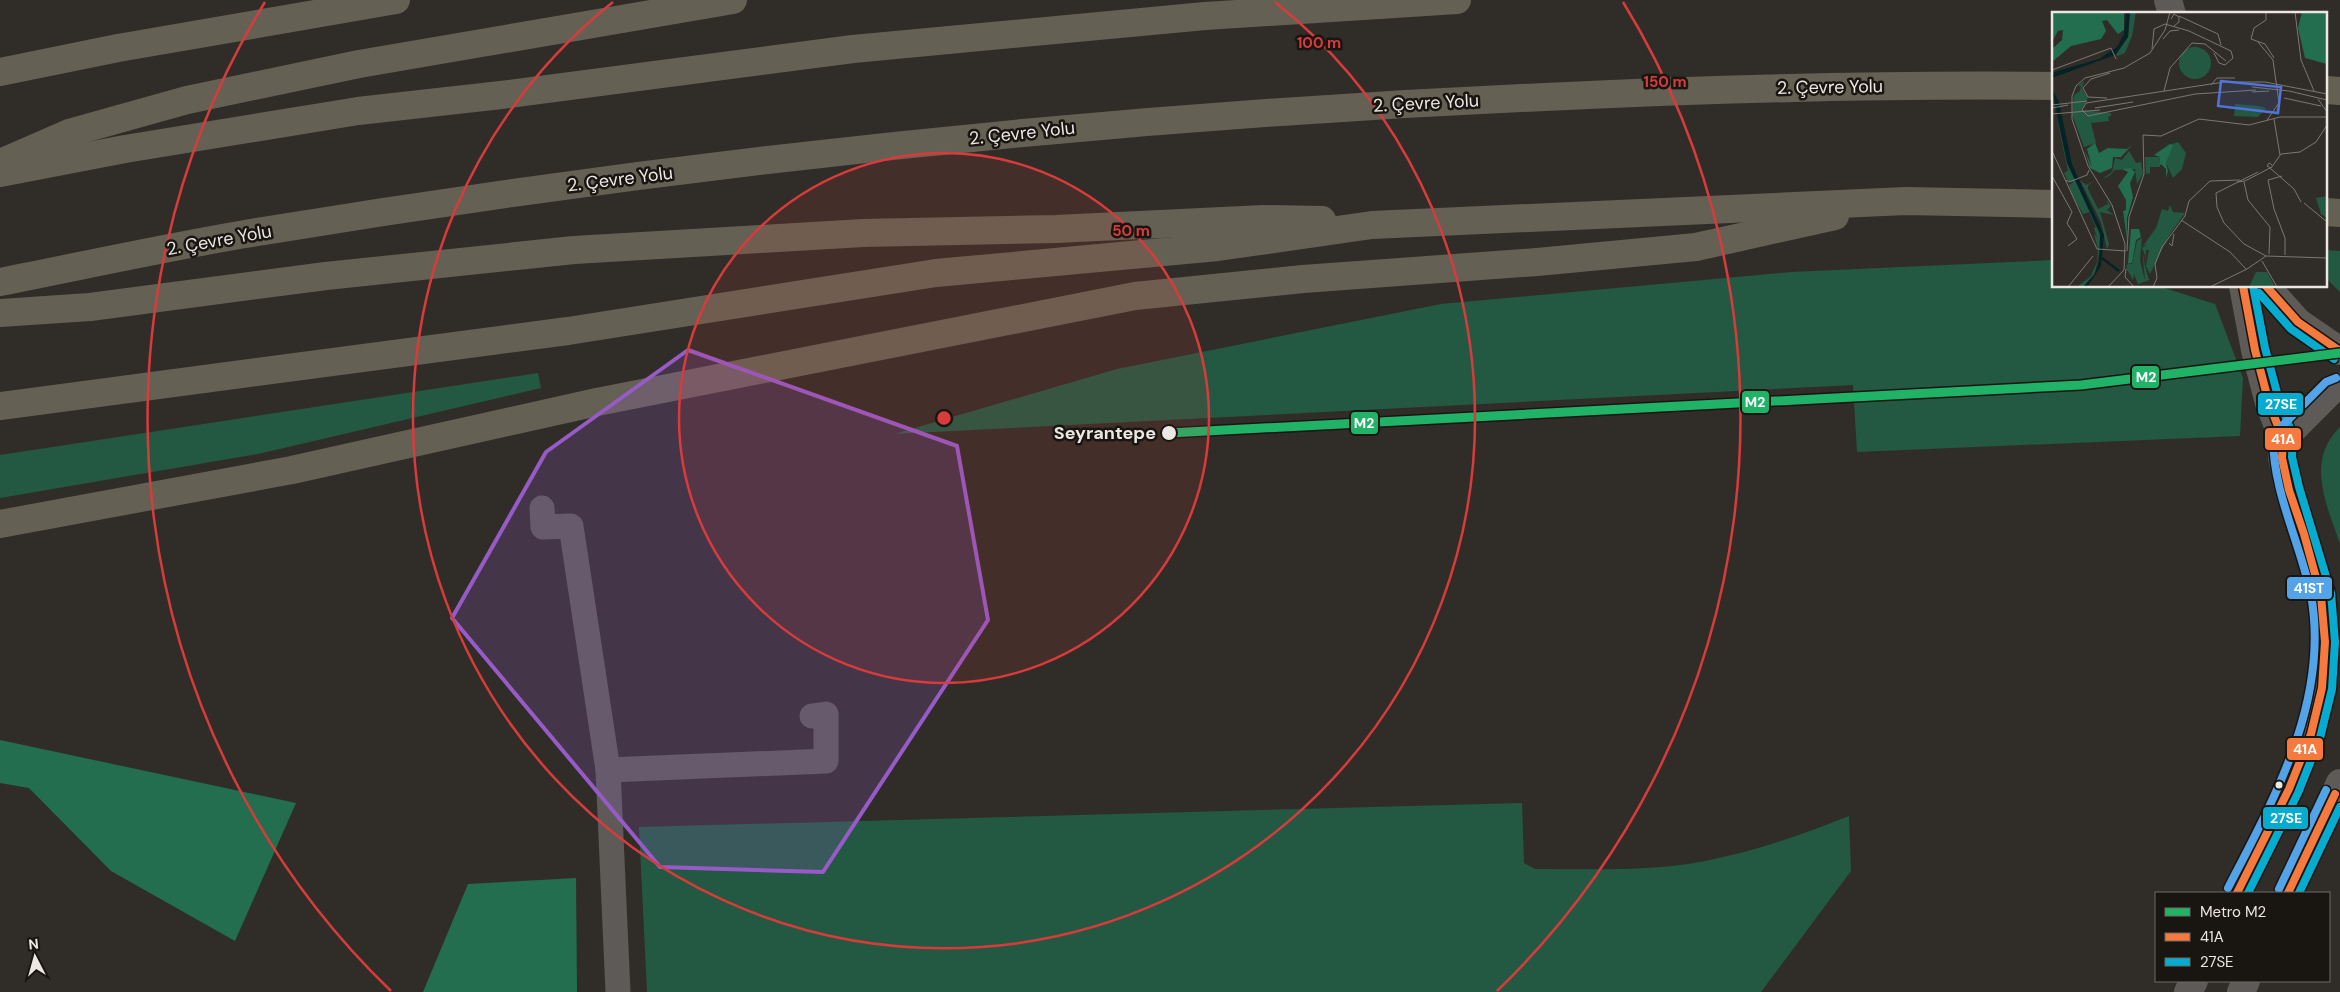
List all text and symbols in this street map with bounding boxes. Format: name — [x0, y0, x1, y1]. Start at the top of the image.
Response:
inset map — [2052, 12, 2328, 288]
text: 100 m — [1297, 33, 1341, 53]
text: 150 m — [1644, 72, 1687, 92]
street label: 2. Çevre Yolu — [1777, 74, 1883, 100]
street label: 2. Çevre Yolu — [1372, 88, 1480, 118]
street label: 2. Çevre Yolu — [968, 116, 1076, 150]
street label: 2. Çevre Yolu — [566, 161, 674, 197]
street label: 2. Çevre Yolu — [165, 219, 273, 261]
text: 50 m — [1112, 221, 1150, 241]
line badge: M2 — [2131, 365, 2160, 389]
text: M2 — [2136, 368, 2156, 386]
line badge: M2 — [1741, 390, 1770, 414]
line badge: 27SE — [2257, 392, 2304, 416]
text: M2 — [1745, 393, 1765, 411]
text: 27SE — [2265, 395, 2297, 413]
centre of rings — [935, 409, 953, 427]
line badge: M2 — [1350, 411, 1379, 435]
text: M2 — [1354, 414, 1374, 432]
place label: Seyrantepe — [1054, 421, 1156, 445]
marker: Seyrantepe — [1160, 424, 1178, 442]
line badge: 41A — [2264, 427, 2302, 451]
text: 41A — [2271, 430, 2295, 448]
line badge: 41ST — [2286, 576, 2333, 600]
text: 41ST — [2294, 579, 2324, 597]
line badge: 41A — [2286, 737, 2324, 761]
text: 41A — [2293, 740, 2317, 758]
unlabelled marker — [2274, 780, 2284, 790]
line badge: 27SE — [2262, 806, 2309, 830]
text: 27SE — [2270, 809, 2302, 827]
legend — [2155, 892, 2330, 982]
text: Metro M2 — [2200, 902, 2266, 922]
text: 41A — [2200, 927, 2224, 947]
north arrow — [10, 932, 60, 982]
text: N — [28, 935, 40, 954]
text: 27SE — [2200, 952, 2234, 972]

